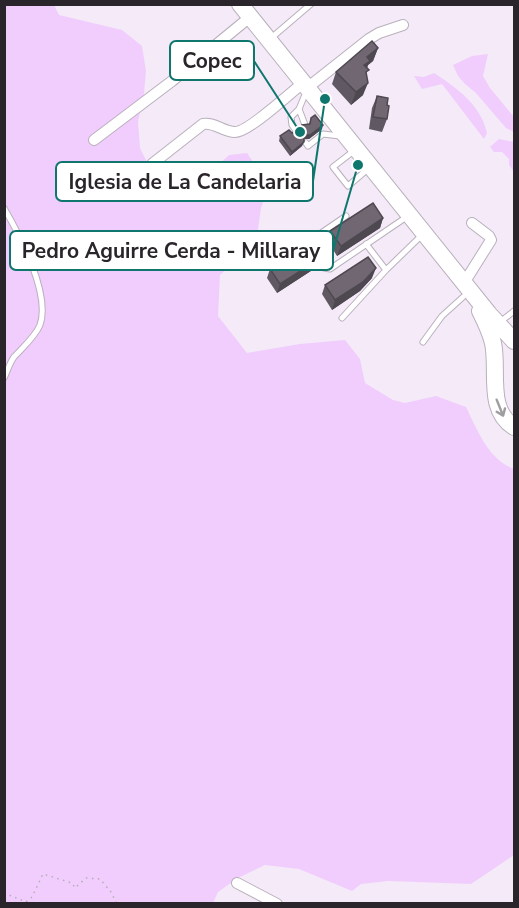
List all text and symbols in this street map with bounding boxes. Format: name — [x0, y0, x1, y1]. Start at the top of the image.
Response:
callout: Copec — [170, 41, 254, 80]
text: Copec — [182, 47, 242, 75]
callout: Iglesia de La Candelaria — [56, 162, 313, 201]
text: Iglesia de La Candelaria — [69, 168, 301, 196]
callout: Pedro Aguirre Cerda - Millaray — [10, 231, 333, 270]
text: Pedro Aguirre Cerda - Millaray — [22, 237, 321, 265]
one-way arrow — [495, 399, 506, 417]

